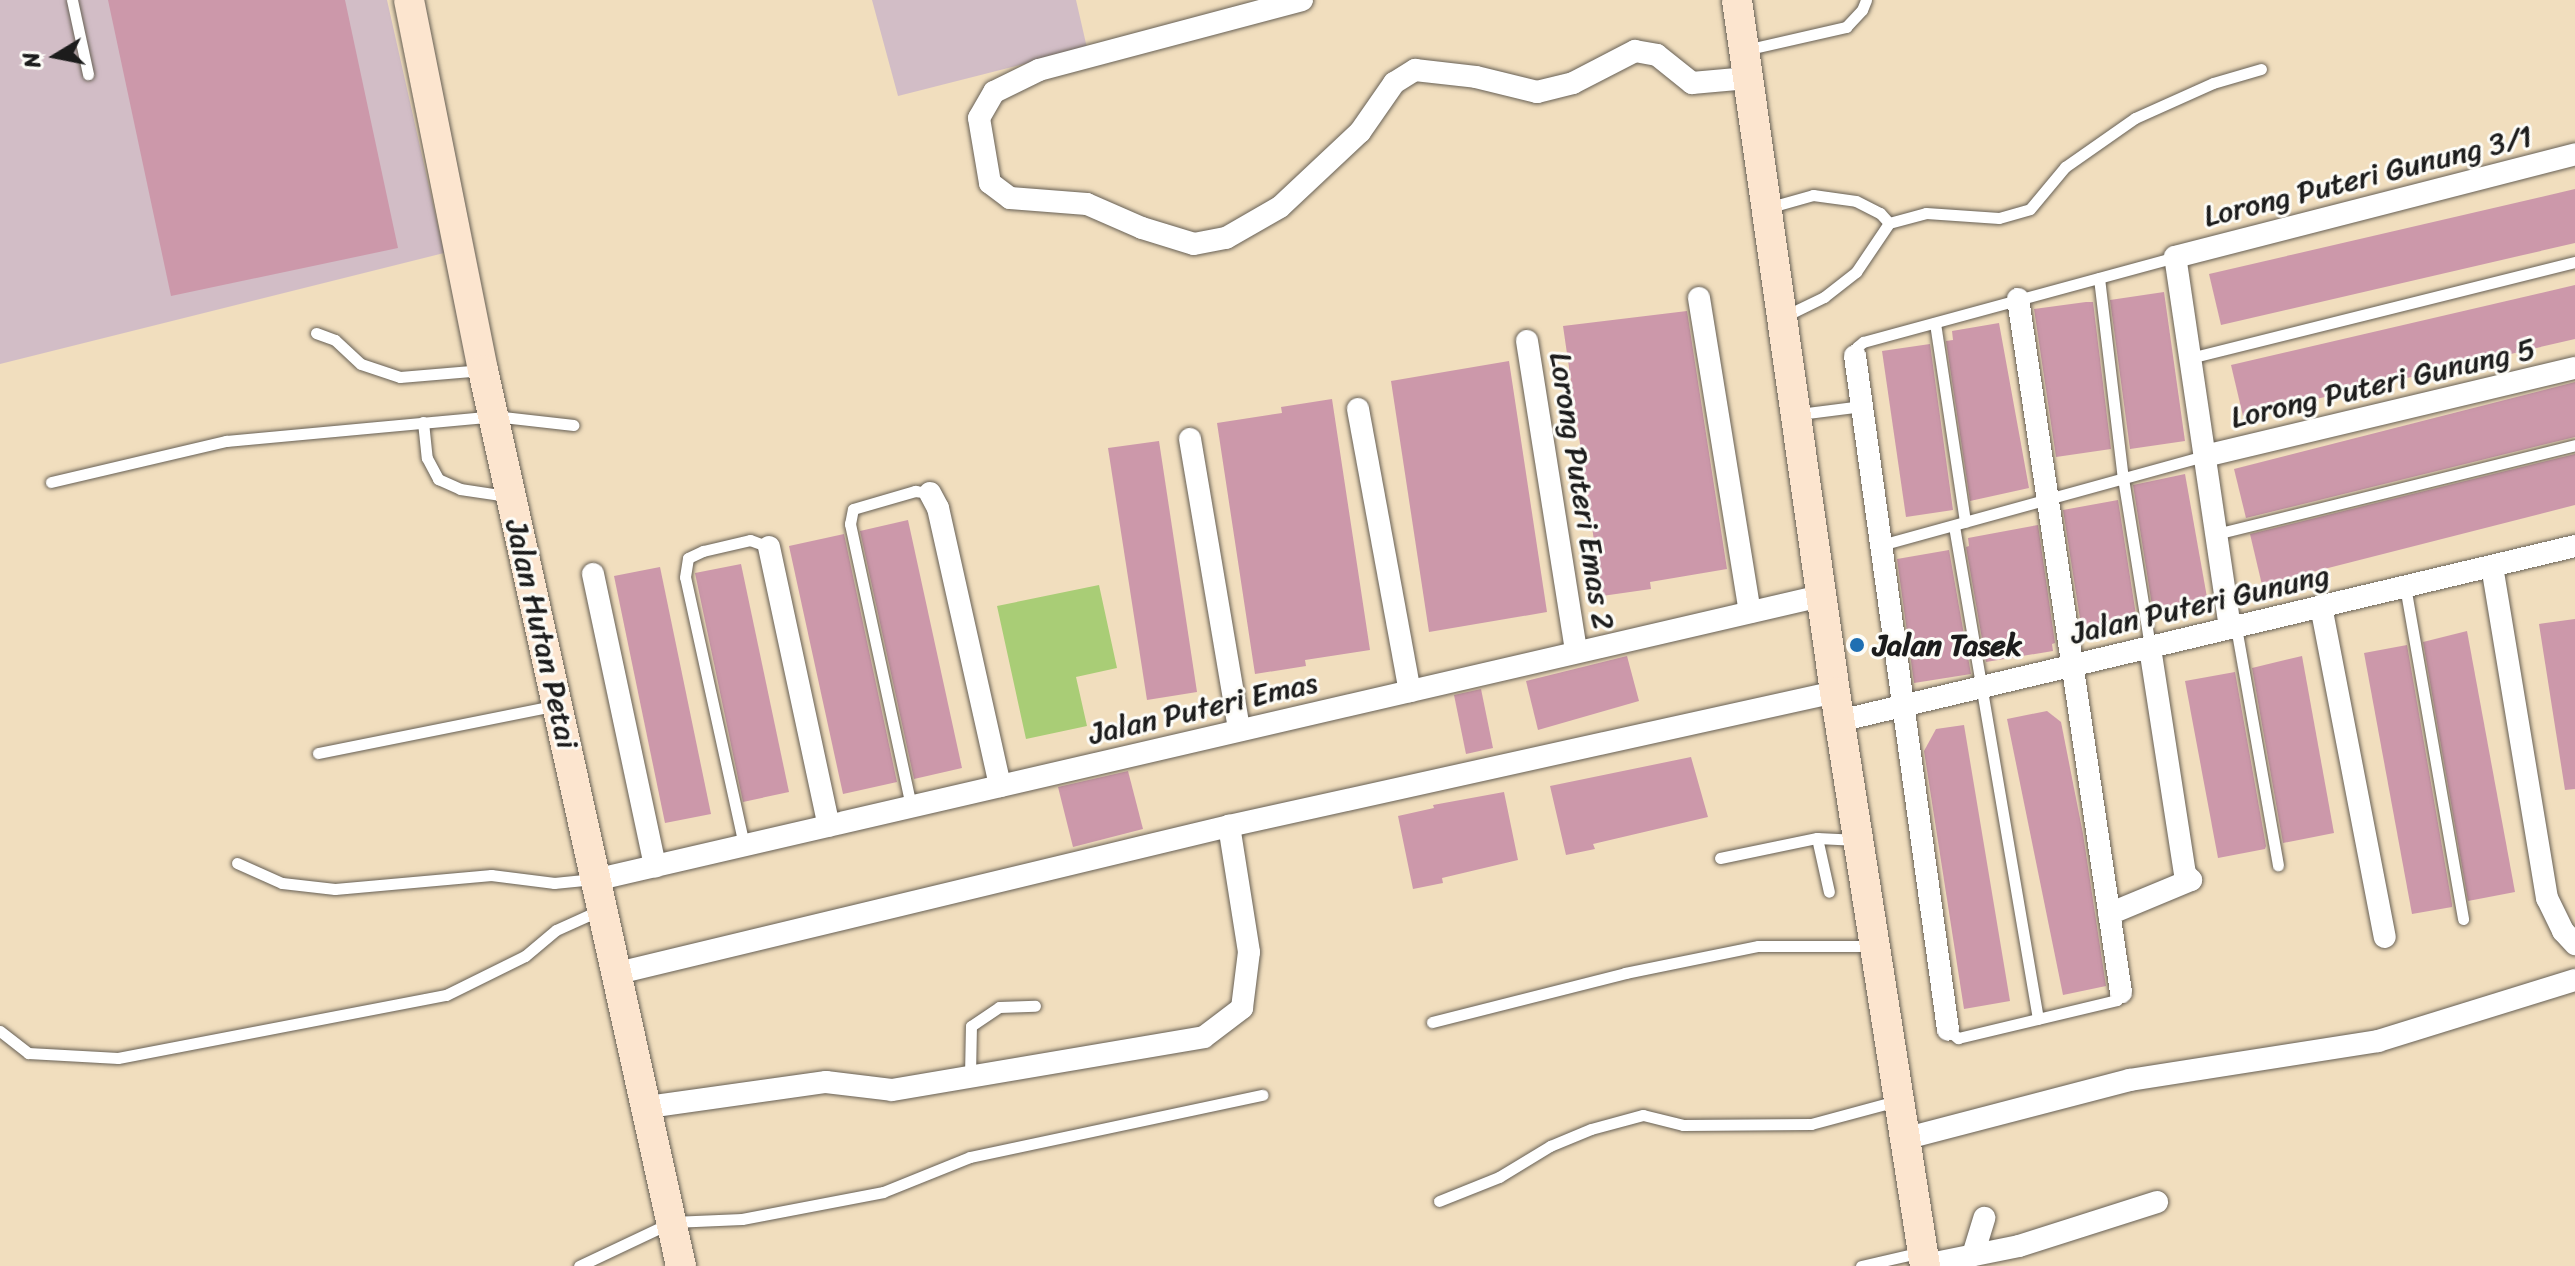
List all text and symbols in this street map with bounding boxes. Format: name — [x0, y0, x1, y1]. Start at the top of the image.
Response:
north arrow — [16, 16, 96, 96]
text: N — [11, 49, 52, 71]
street label: Lorong Puteri Gunung 3/1 — [2200, 118, 2536, 234]
street label: Lorong Puteri Gunung 5 — [2227, 330, 2539, 436]
street label: Lorong Puteri Emas 2 — [1542, 350, 1622, 632]
street label: Jalan Hutan Petai — [498, 515, 586, 753]
street label: Jalan Puteri Gunung — [2066, 557, 2334, 651]
place label: Jalan Tasek — [1873, 627, 2024, 663]
marker: Jalan Tasek — [1848, 636, 1866, 654]
street label: Jalan Puteri Emas — [1084, 664, 1322, 752]

